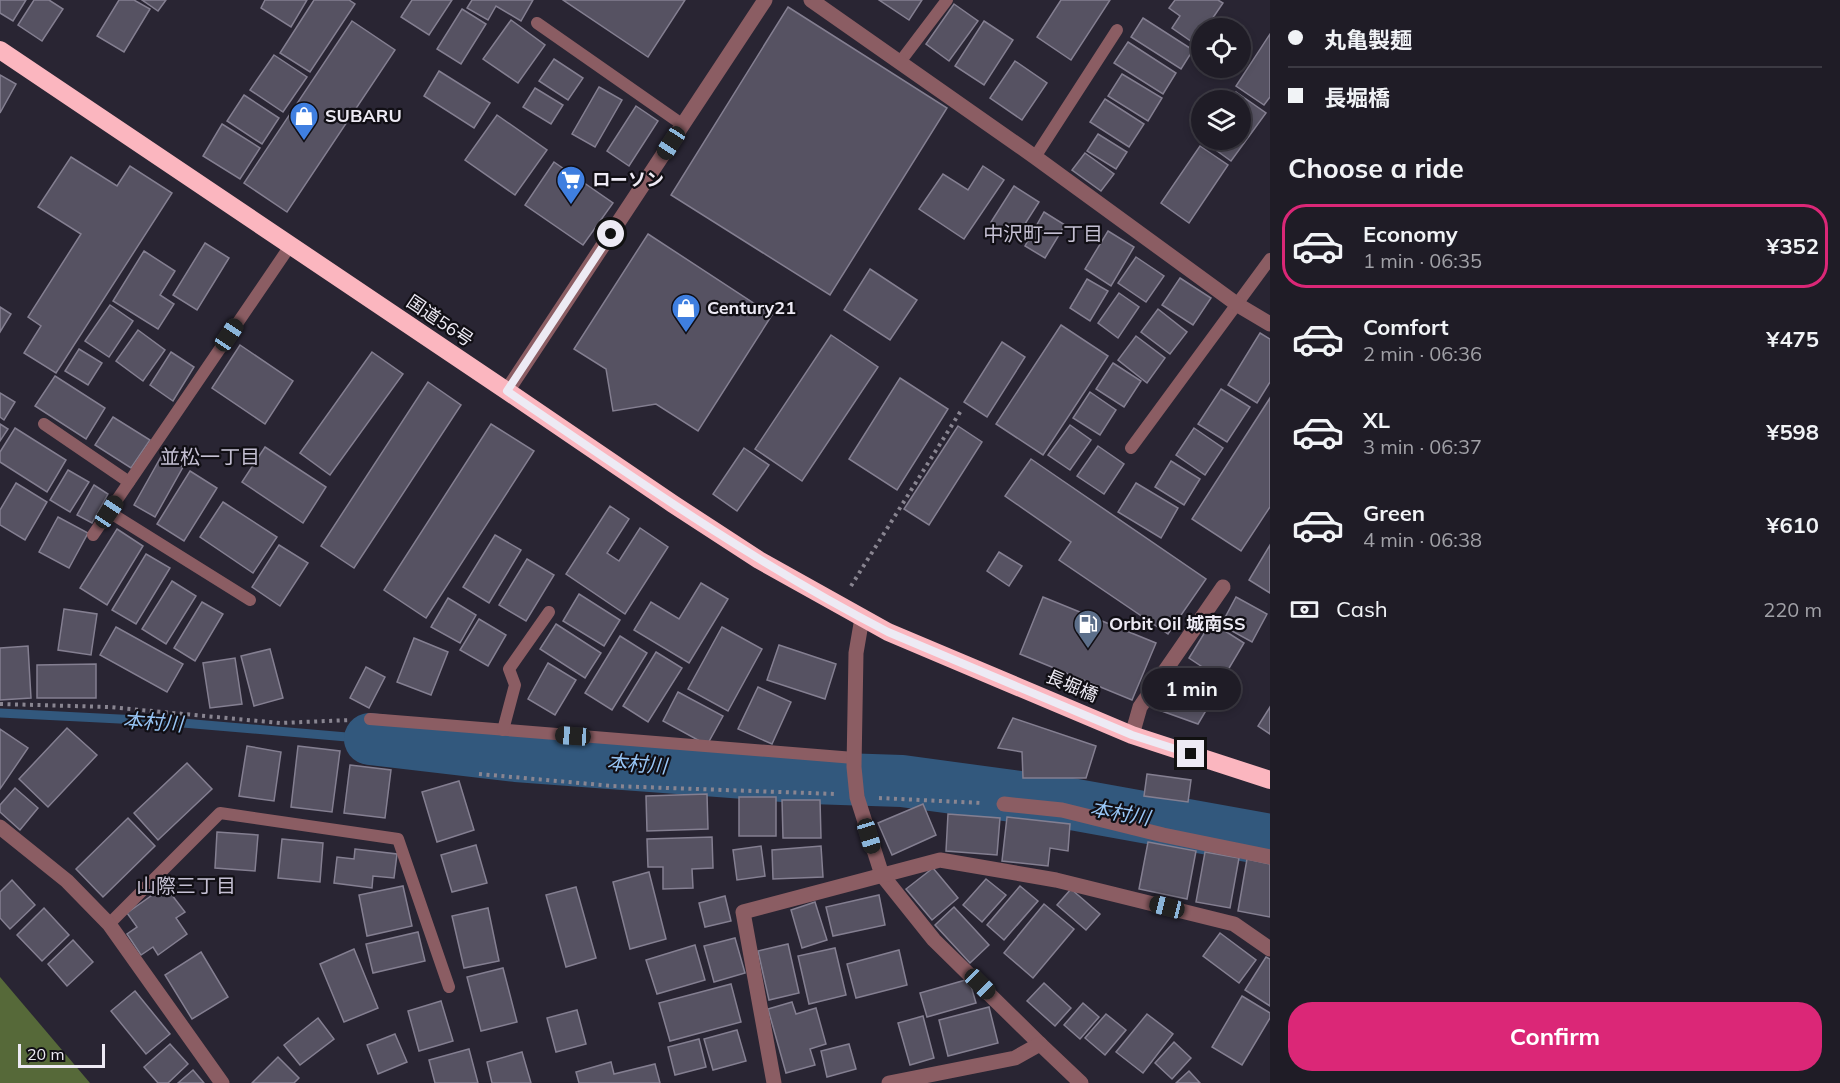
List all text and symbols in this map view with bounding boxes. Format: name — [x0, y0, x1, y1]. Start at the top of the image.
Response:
map controls — [1191, 18, 1251, 150]
button: locate — [1191, 18, 1251, 78]
text: 丸亀製麺 — [1324, 26, 1412, 54]
text: 長堀橋 — [1324, 84, 1390, 112]
button: layers — [1191, 90, 1251, 150]
shop icon: SUBARU — [288, 100, 320, 142]
place label: SUBARU — [325, 104, 402, 127]
car — [654, 123, 688, 163]
text: Choose a ride — [1288, 151, 1464, 185]
supermarket icon: ローソン — [555, 164, 587, 206]
place label: ローソン — [592, 168, 664, 191]
icon: car — [1291, 219, 1345, 273]
route start — [597, 220, 624, 247]
text: Economy — [1363, 220, 1458, 248]
district label: 中沢町一丁目 — [983, 221, 1103, 246]
text: ¥352 — [1766, 232, 1819, 260]
text: 1 min · 06:35 — [1363, 248, 1482, 273]
street label: 国道56号 — [403, 290, 478, 351]
shop icon: Century21 — [670, 292, 702, 334]
place label: Century21 — [707, 296, 796, 319]
icon: car — [1291, 312, 1345, 366]
text: Comfort — [1363, 313, 1449, 341]
car — [211, 315, 247, 355]
text: ¥475 — [1766, 325, 1819, 353]
text: 2 min · 06:36 — [1363, 341, 1482, 366]
icon: car — [1291, 405, 1345, 459]
text: XL — [1363, 406, 1390, 434]
text: ¥598 — [1766, 418, 1819, 446]
text: 3 min · 06:37 — [1363, 434, 1482, 459]
district label: 並松一丁目 — [160, 444, 260, 469]
car — [91, 492, 127, 532]
icon: car — [1291, 498, 1345, 552]
text: Green — [1363, 499, 1425, 527]
text: ¥610 — [1766, 511, 1819, 539]
text: 4 min · 06:38 — [1363, 527, 1482, 552]
icon: cash — [1288, 593, 1321, 626]
text: Cash — [1336, 595, 1388, 623]
text: 220 m — [1763, 597, 1822, 622]
fuel station icon: Orbit Oil 城南SS — [1072, 608, 1104, 650]
place label: Orbit Oil 城南SS — [1109, 612, 1246, 635]
street label: 長堀橋 — [1043, 664, 1102, 707]
callout: 1 min — [1142, 667, 1240, 709]
text: 1 min — [1165, 676, 1218, 701]
water label: 本村川 — [122, 707, 186, 736]
car — [554, 726, 592, 746]
route end — [1177, 740, 1204, 767]
water label: 本村川 — [606, 749, 670, 778]
water label: 本村川 — [1088, 795, 1154, 830]
car — [855, 816, 883, 856]
district label: 山際三丁目 — [136, 873, 236, 898]
car — [1147, 894, 1187, 920]
car — [961, 965, 999, 1003]
button: Confirm — [1288, 1002, 1822, 1071]
scale bar — [18, 1041, 105, 1068]
text: 20 m — [27, 1044, 64, 1064]

